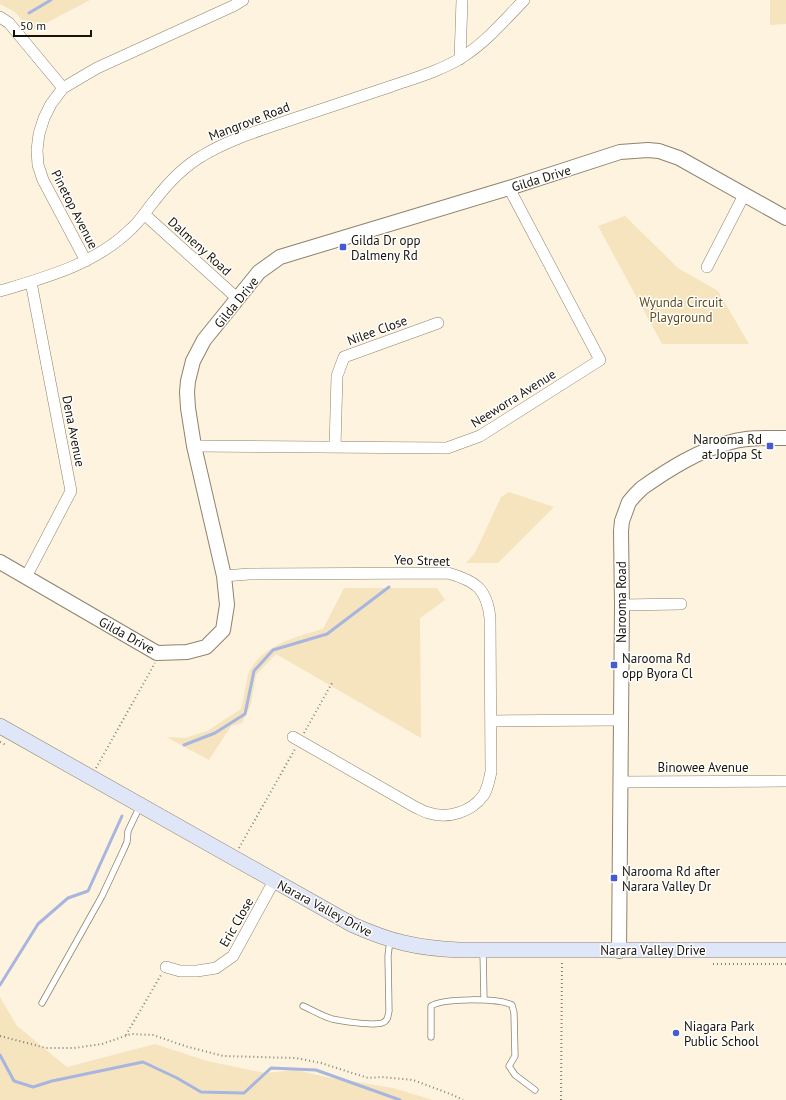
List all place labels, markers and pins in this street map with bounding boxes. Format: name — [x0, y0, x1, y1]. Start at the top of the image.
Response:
place label: Gilda Dr opp Dalmeny Rd — [351, 232, 421, 264]
marker: Gilda Dr opp Dalmeny Rd — [338, 242, 348, 252]
place label: Narooma Rd at Joppa St — [693, 431, 763, 463]
marker: Narooma Rd at Joppa St — [765, 441, 775, 451]
place label: Narooma Rd opp Byora Cl — [622, 650, 693, 682]
marker: Narooma Rd opp Byora Cl — [609, 660, 619, 670]
place label: Narooma Rd after Narara Valley Dr — [622, 863, 720, 895]
marker: Narooma Rd after Narara Valley Dr — [609, 873, 619, 883]
place label: Niagara Park Public School — [684, 1018, 759, 1050]
marker: Niagara Park Public School — [671, 1028, 681, 1038]

